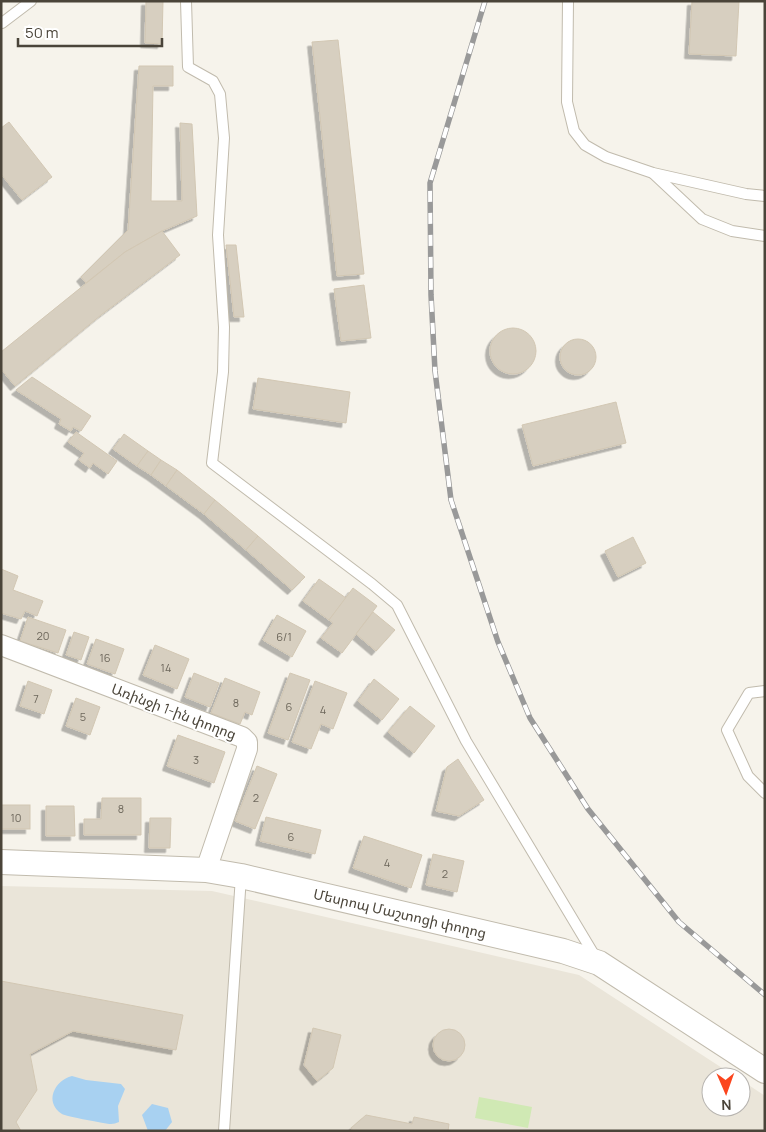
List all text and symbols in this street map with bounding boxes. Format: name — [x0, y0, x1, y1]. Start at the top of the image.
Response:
scale bar — [18, 15, 161, 47]
text: 50 m — [25, 22, 59, 43]
house number: 20 — [37, 628, 49, 643]
house number: 6/1 — [276, 629, 292, 644]
house number: 16 — [99, 650, 111, 665]
house number: 14 — [161, 660, 171, 675]
street label: Առինջի 1-ին փողոց — [109, 678, 239, 744]
house number: 7 — [33, 691, 39, 706]
house number: 8 — [233, 695, 239, 710]
house number: 6 — [286, 699, 293, 714]
house number: 4 — [320, 702, 326, 717]
house number: 5 — [80, 709, 86, 724]
house number: 3 — [193, 752, 199, 767]
house number: 2 — [253, 790, 259, 805]
house number: 8 — [118, 801, 124, 816]
house number: 10 — [10, 810, 22, 825]
house number: 6 — [288, 829, 295, 844]
house number: 4 — [384, 855, 390, 870]
house number: 2 — [442, 866, 448, 881]
street label: Մեսրոպ Մաշտոցի փողոց — [312, 884, 488, 942]
north arrow — [701, 1067, 751, 1117]
text: N — [721, 1096, 732, 1115]

